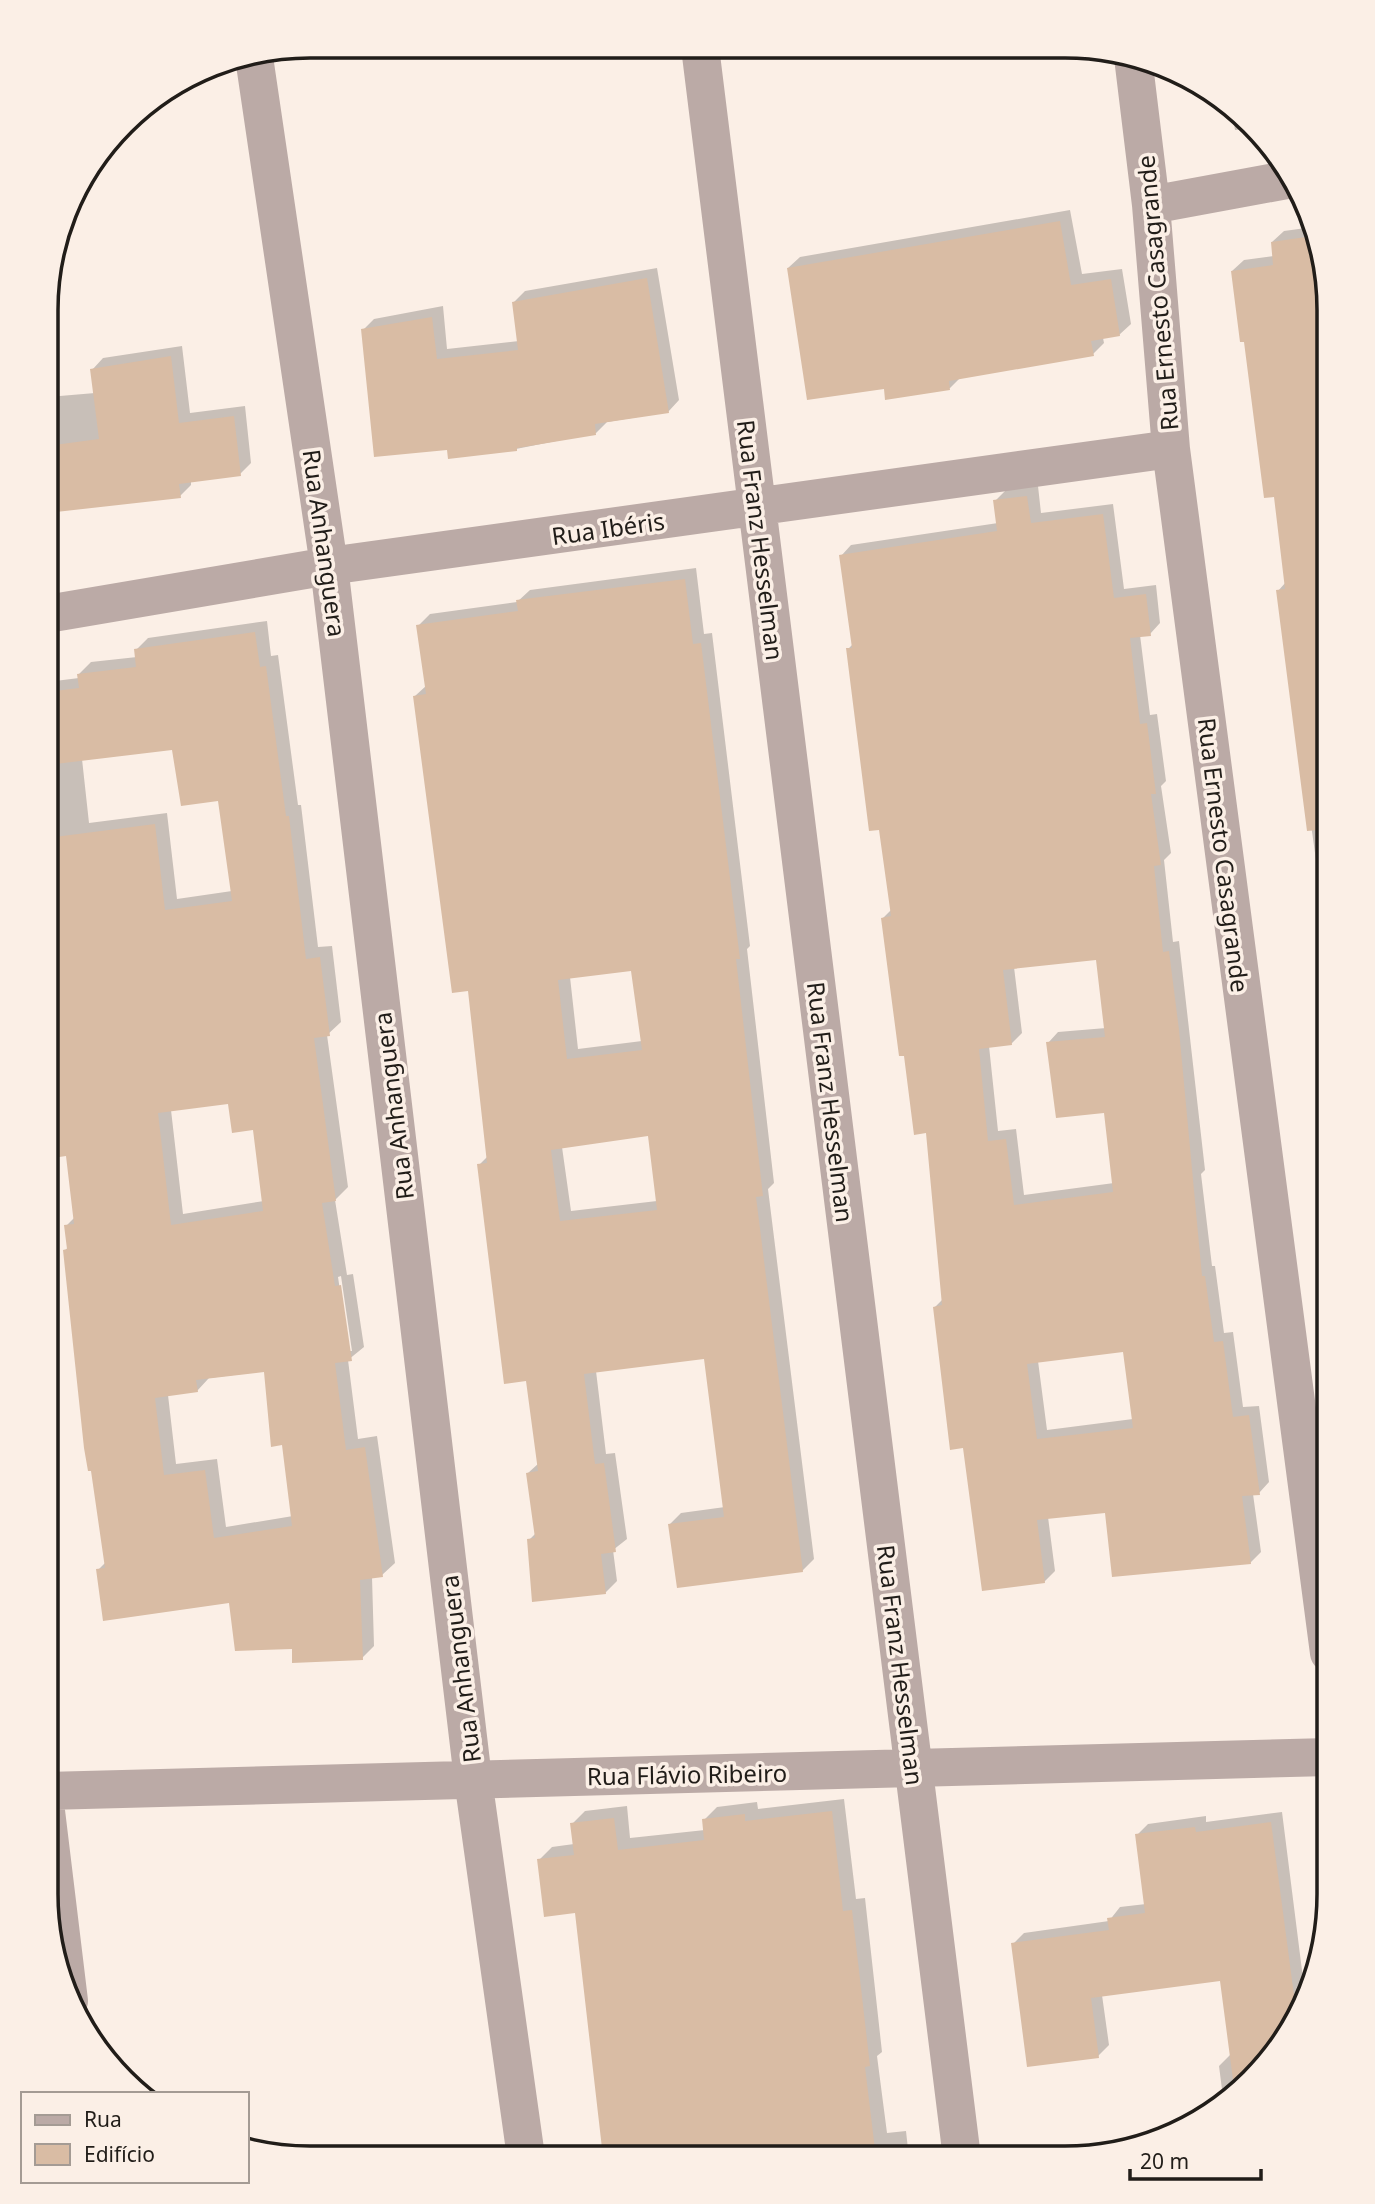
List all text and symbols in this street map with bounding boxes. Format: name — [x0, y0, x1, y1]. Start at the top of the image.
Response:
street label: Rua Ernesto Casagrande — [1129, 154, 1185, 432]
street label: Rua Franz Hesselman — [730, 418, 792, 662]
street label: Rua Anhanguera — [296, 447, 354, 639]
street label: Rua Ibéris — [550, 504, 666, 552]
street label: Rua Ernesto Casagrande — [1191, 716, 1257, 994]
street label: Rua Franz Hesselman — [800, 980, 862, 1224]
street label: Rua Anhanguera — [365, 1010, 421, 1202]
street label: Rua Franz Hesselman — [870, 1543, 932, 1787]
street label: Rua Anhanguera — [432, 1573, 488, 1765]
street label: Rua Flávio Ribeiro — [587, 1756, 787, 1792]
legend — [21, 2092, 248, 2183]
text: Rua — [84, 2105, 122, 2133]
scale bar — [1130, 2138, 1261, 2182]
text: Edifício — [84, 2140, 155, 2168]
text: 20 m — [1140, 2147, 1189, 2175]

